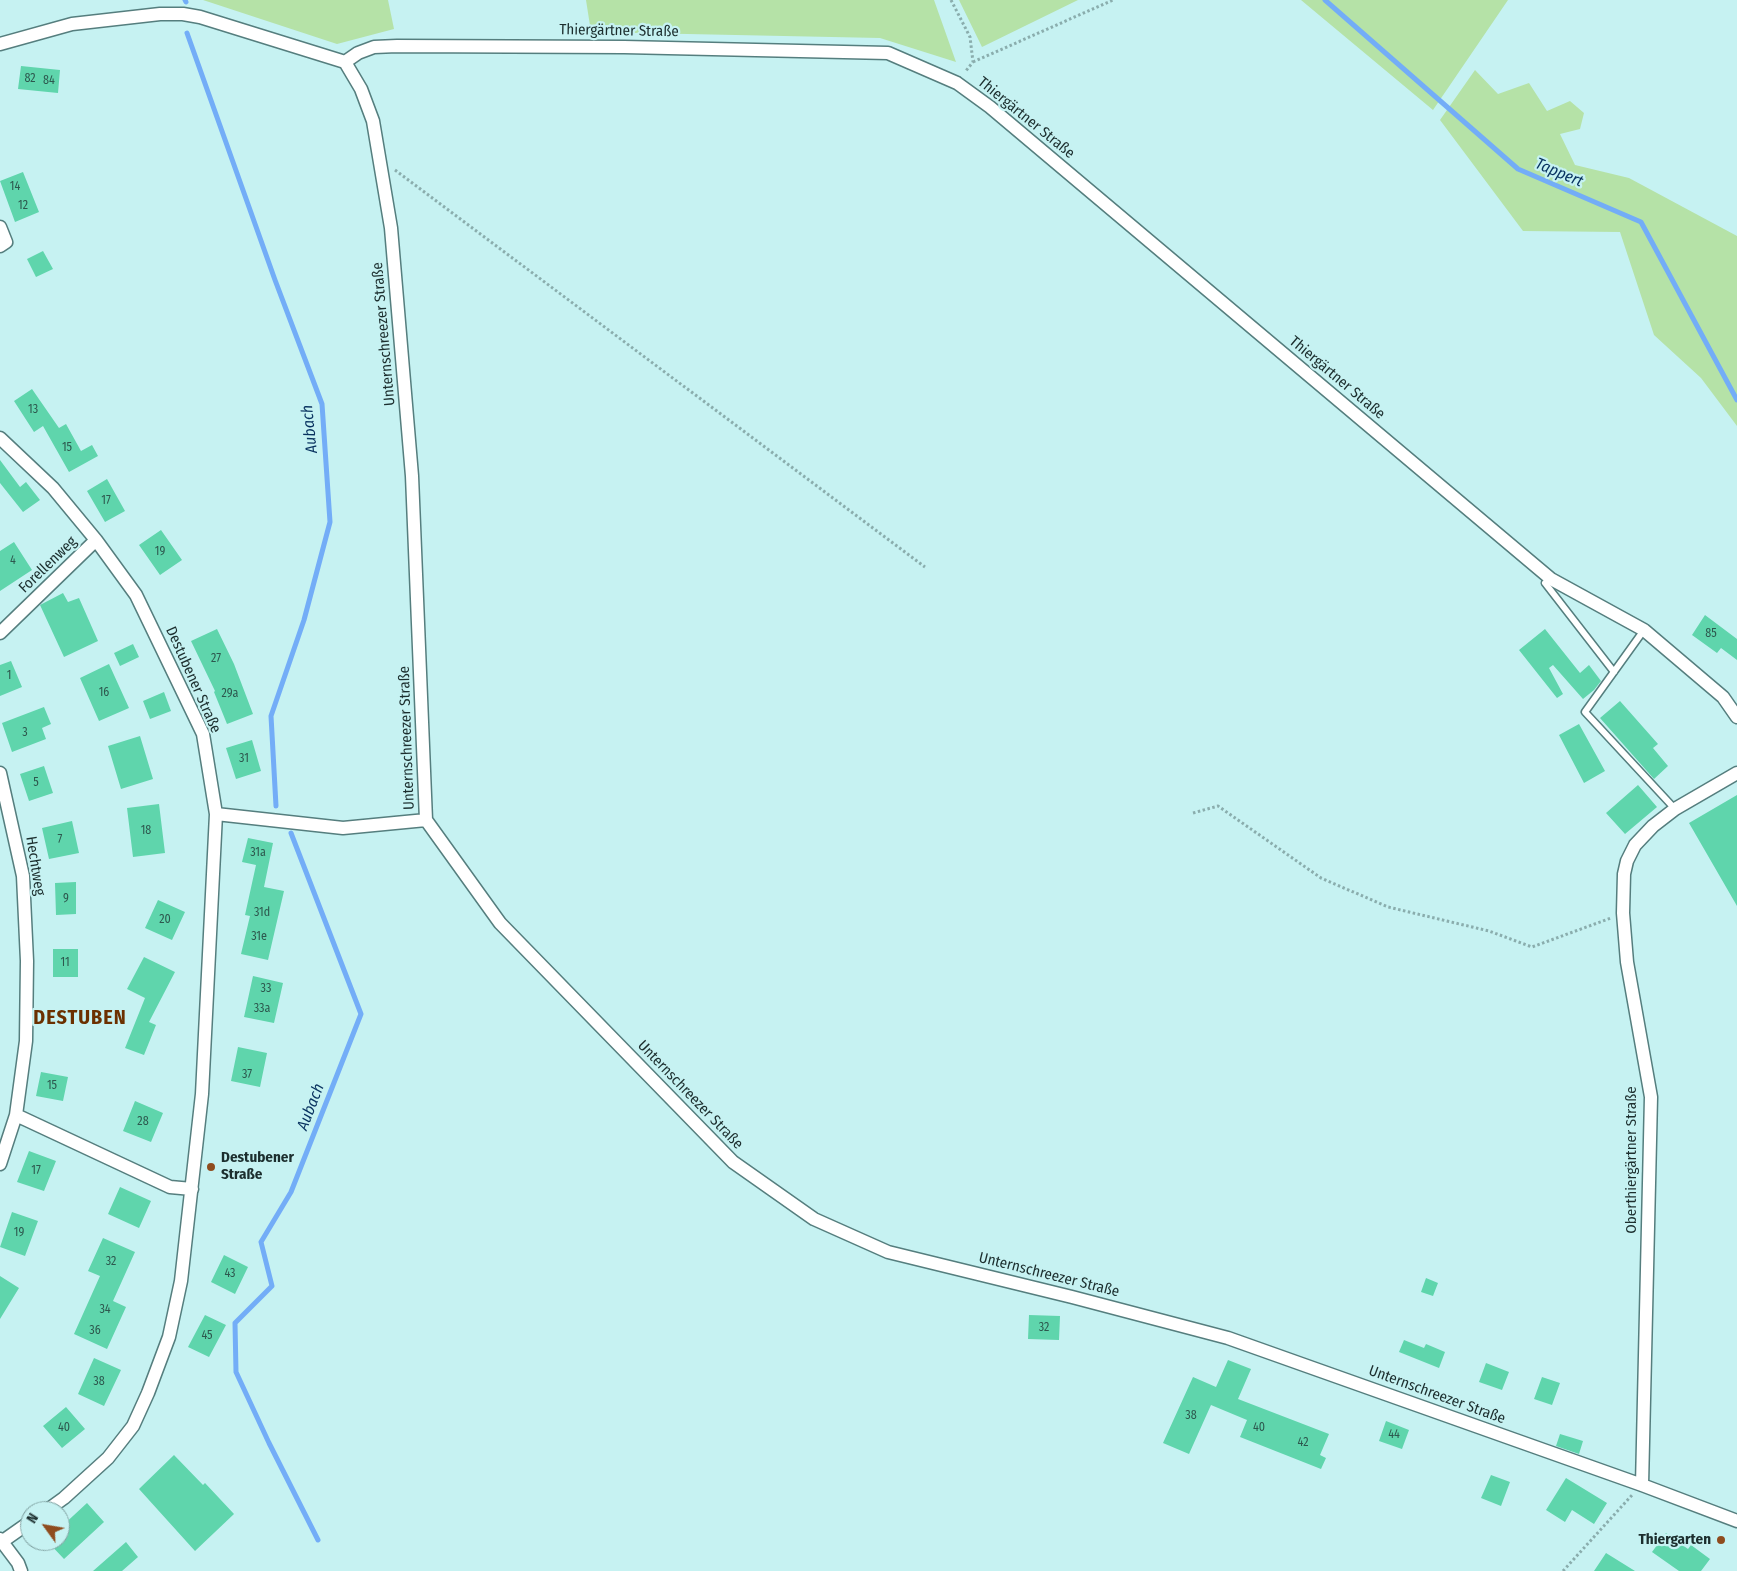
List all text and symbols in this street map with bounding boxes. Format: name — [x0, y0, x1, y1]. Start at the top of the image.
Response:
street label: Thiergärtner Straße — [559, 21, 679, 41]
house number: 82 — [24, 72, 36, 86]
street label: Thiergärtner Straße — [974, 73, 1078, 163]
house number: 84 — [43, 74, 55, 88]
water label: Tappert — [1532, 154, 1586, 192]
house number: 14 — [10, 180, 20, 194]
house number: 12 — [18, 199, 28, 213]
street label: Unternschreezer Straße — [369, 261, 399, 407]
street label: Thiergärtner Straße — [1286, 333, 1388, 423]
house number: 13 — [28, 403, 38, 417]
water label: Aubach — [298, 404, 322, 454]
house number: 15 — [62, 441, 72, 455]
house number: 17 — [101, 494, 111, 508]
street label: Forellenweg — [15, 533, 81, 597]
house number: 19 — [155, 545, 165, 559]
house number: 4 — [10, 554, 16, 568]
street label: Destubener Straße — [161, 624, 225, 736]
house number: 85 — [1705, 627, 1717, 641]
house number: 27 — [211, 652, 221, 666]
street label: Unternschreezer Straße — [395, 666, 419, 810]
house number: 1 — [7, 669, 11, 683]
house number: 16 — [99, 686, 109, 700]
house number: 29a — [222, 687, 238, 701]
house number: 3 — [22, 726, 28, 740]
house number: 31 — [239, 752, 249, 766]
house number: 5 — [33, 776, 39, 790]
house number: 18 — [141, 824, 151, 838]
house number: 7 — [58, 833, 62, 847]
street label: Hechtweg — [21, 835, 49, 897]
house number: 31a — [250, 846, 266, 860]
house number: 9 — [63, 892, 69, 906]
house number: 31d — [254, 906, 270, 920]
house number: 20 — [159, 913, 171, 927]
house number: 31e — [251, 930, 267, 944]
house number: 11 — [60, 956, 70, 970]
house number: 33 — [261, 982, 271, 996]
house number: 33a — [254, 1002, 270, 1016]
district label: DESTUBEN — [32, 1006, 128, 1030]
street label: Unternschreezer Straße — [633, 1037, 747, 1153]
house number: 37 — [242, 1068, 252, 1082]
house number: 15 — [47, 1079, 57, 1093]
water label: Aubach — [293, 1081, 329, 1133]
street label: Oberthiergärtner Straße — [1623, 1086, 1641, 1234]
house number: 28 — [137, 1115, 149, 1129]
place label: Destubener Straße — [221, 1149, 294, 1184]
marker: Destubener Straße — [205, 1161, 217, 1173]
house number: 17 — [31, 1164, 41, 1178]
house number: 19 — [14, 1226, 24, 1240]
street label: Unternschreezer Straße — [977, 1249, 1121, 1301]
house number: 32 — [106, 1255, 116, 1269]
house number: 43 — [224, 1267, 236, 1281]
house number: 34 — [99, 1303, 111, 1317]
house number: 32 — [1039, 1321, 1049, 1335]
house number: 36 — [89, 1324, 101, 1338]
house number: 45 — [201, 1329, 213, 1343]
street label: Unternschreezer Straße — [1366, 1362, 1508, 1428]
house number: 38 — [93, 1375, 105, 1389]
house number: 38 — [1185, 1409, 1197, 1423]
house number: 40 — [58, 1421, 70, 1435]
house number: 40 — [1253, 1421, 1265, 1435]
house number: 44 — [1388, 1428, 1400, 1442]
house number: 42 — [1298, 1436, 1308, 1450]
north arrow — [20, 1501, 70, 1551]
text: N — [23, 1510, 42, 1526]
place label: Thiergarten — [1638, 1531, 1711, 1549]
marker: Thiergarten — [1715, 1534, 1727, 1546]

